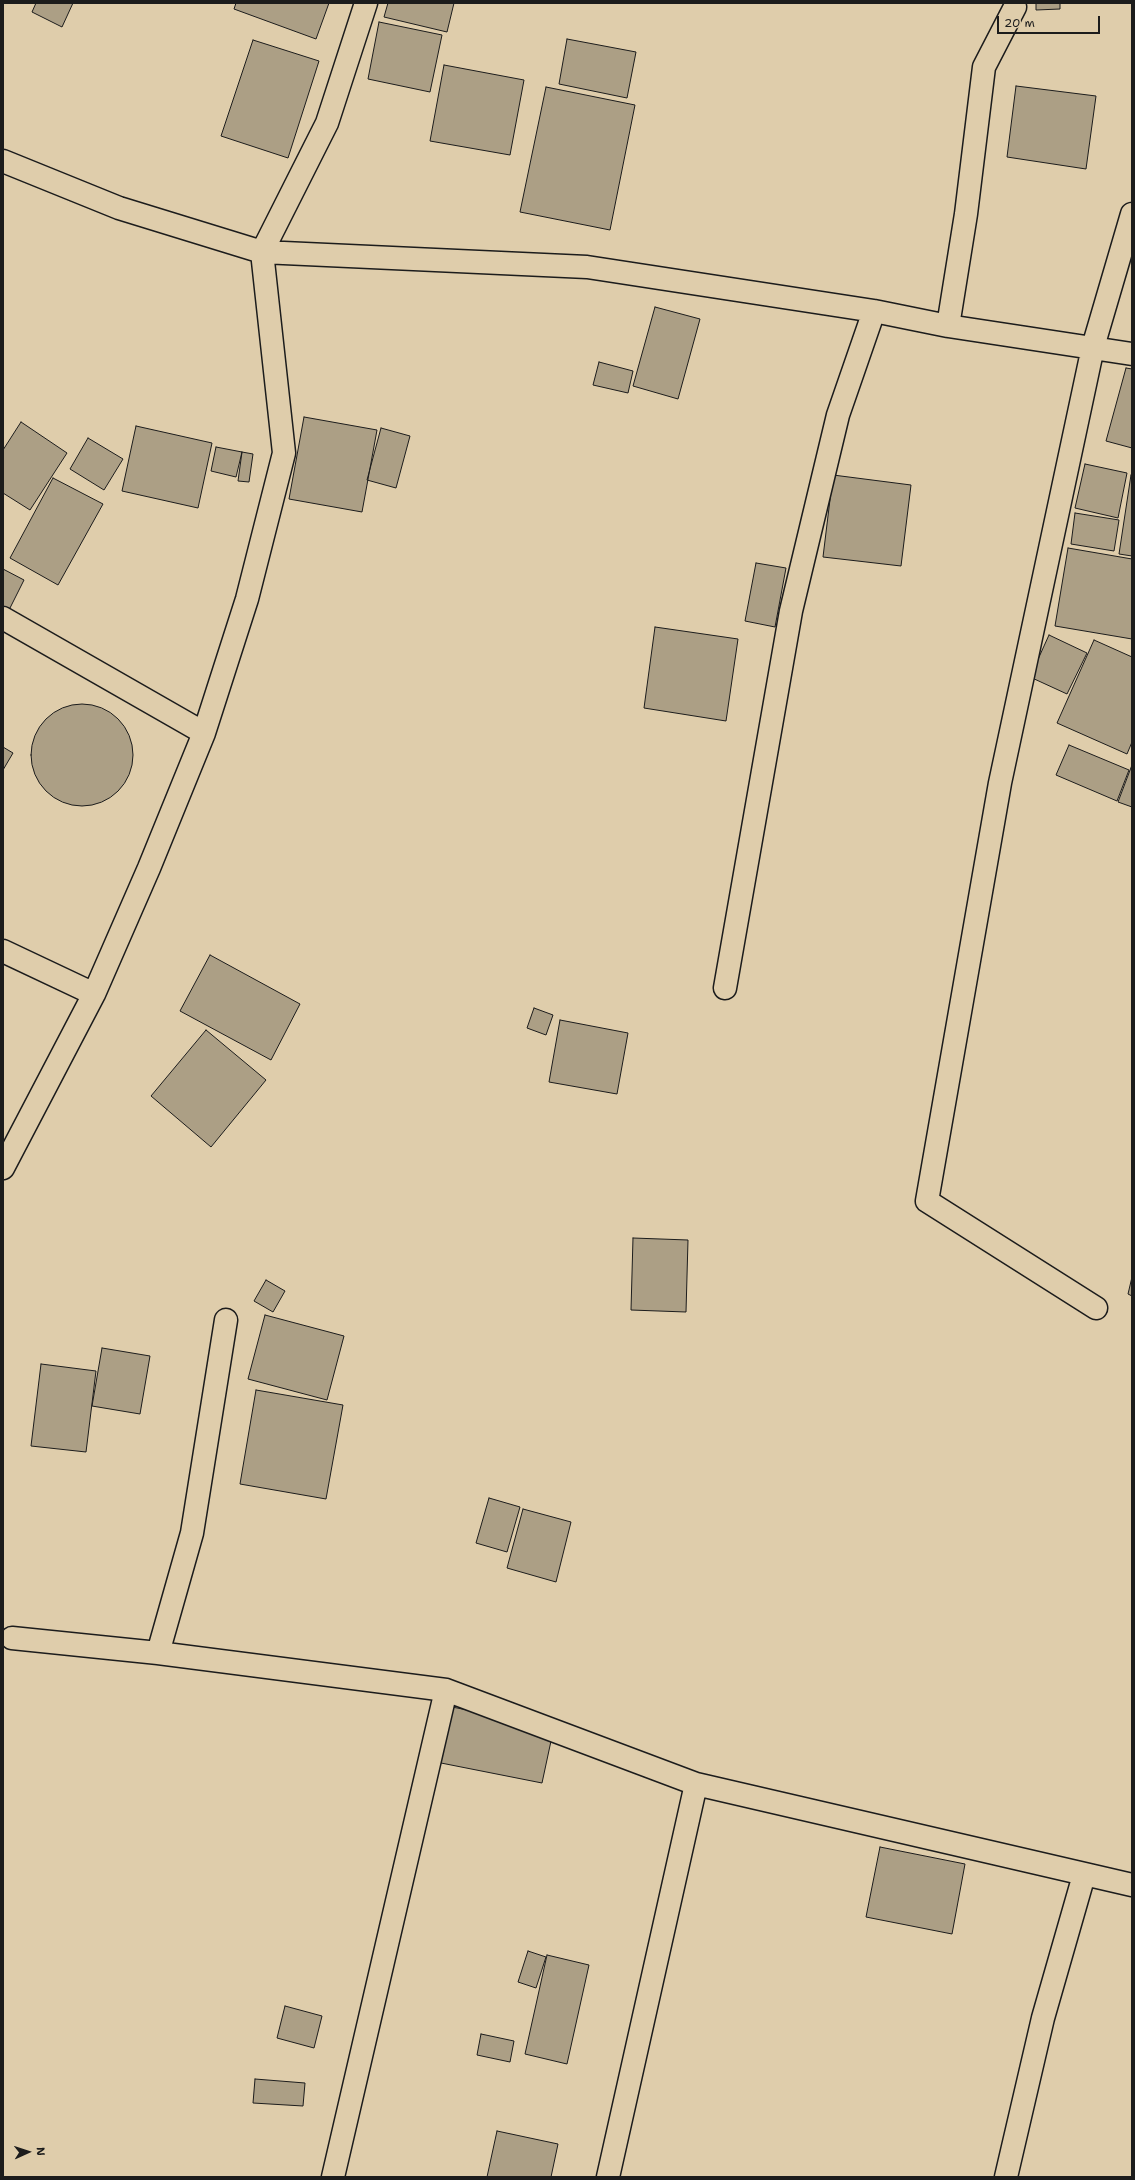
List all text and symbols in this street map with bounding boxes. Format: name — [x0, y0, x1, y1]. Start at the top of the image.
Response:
scale bar — [999, 8, 1102, 34]
text: 20 m — [1004, 15, 1035, 31]
north arrow — [8, 2132, 48, 2172]
text: N — [33, 2147, 48, 2156]

